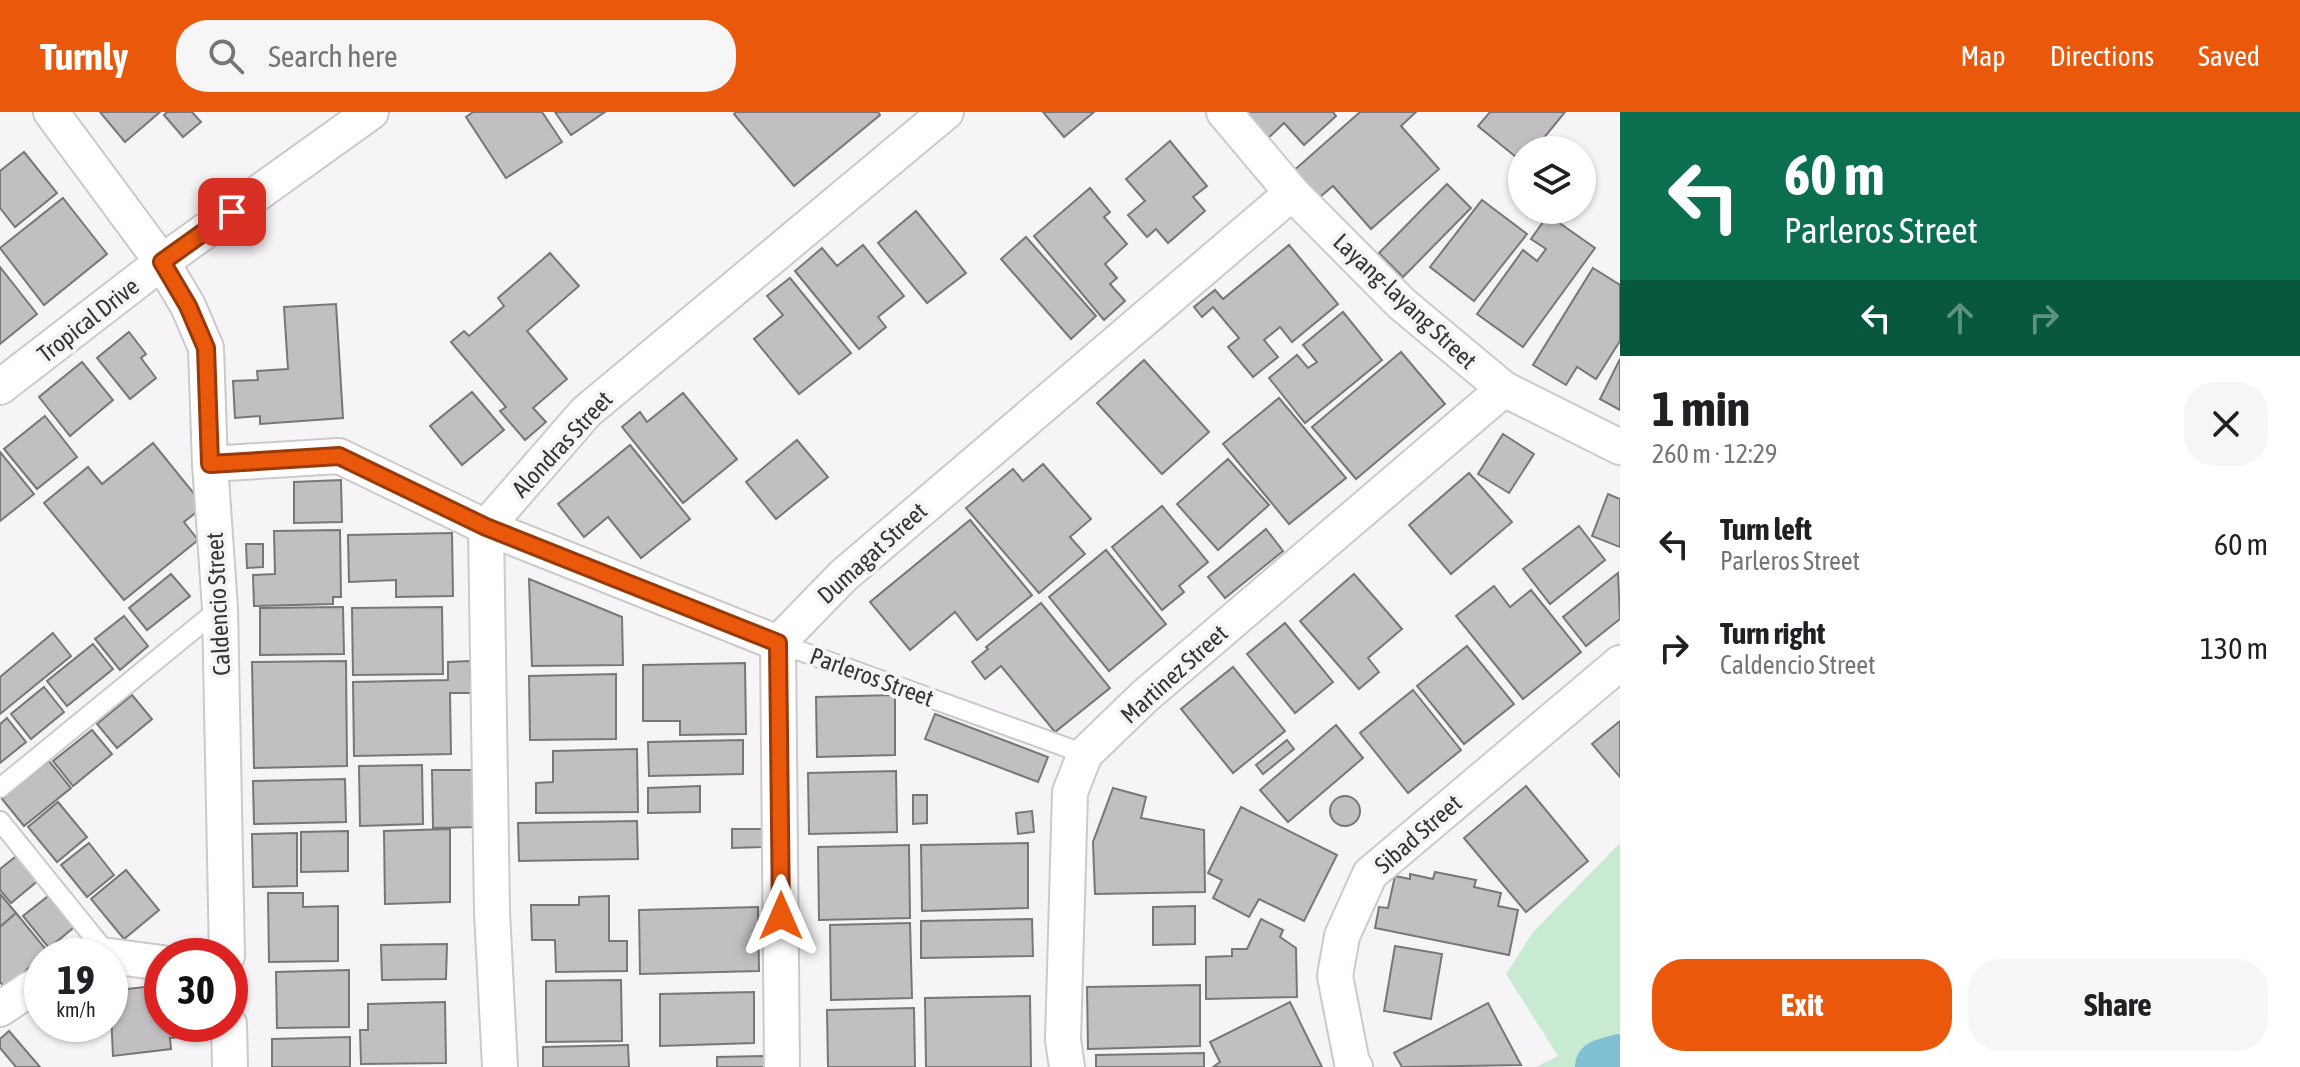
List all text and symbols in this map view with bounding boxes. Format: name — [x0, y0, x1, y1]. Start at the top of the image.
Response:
search box — [176, 20, 736, 92]
icon: search — [204, 34, 248, 78]
text: Turnly — [40, 35, 128, 78]
text: Search here — [268, 39, 398, 73]
text: Map — [1961, 40, 2006, 72]
text: Directions — [2050, 40, 2154, 72]
text: Saved — [2198, 40, 2260, 72]
map controls — [1508, 136, 1596, 224]
button: layers — [1508, 136, 1596, 224]
text: 60 m — [1784, 143, 1885, 207]
icon: left — [1652, 144, 1756, 248]
pin — [198, 178, 266, 246]
icon: arrive — [210, 190, 254, 234]
text: Parleros Street — [1784, 209, 1978, 251]
street label: Layang-layang Street — [1328, 228, 1482, 374]
street label: Tropical Drive — [32, 272, 144, 368]
icon: left — [1854, 296, 1898, 340]
icon: ahead — [1938, 296, 1982, 340]
icon: right — [2022, 296, 2066, 340]
text: 1 min — [1652, 381, 1750, 436]
button: close — [2184, 382, 2268, 466]
street label: Alondras Street — [506, 386, 618, 502]
text: 260 m · 12:29 — [1652, 439, 1777, 469]
street label: Dumagat Street — [812, 497, 932, 609]
text: Turn left — [1720, 512, 1812, 546]
icon: left — [1652, 522, 1696, 566]
text: 60 m — [2214, 527, 2268, 561]
street label: Caldencio Street — [201, 532, 235, 676]
text: Parleros Street — [1720, 546, 1860, 576]
text: Turn right — [1720, 616, 1826, 650]
street label: Martinez Street — [1115, 619, 1233, 729]
icon: right — [1652, 626, 1696, 670]
text: 130 m — [2200, 631, 2268, 665]
street label: Parleros Street — [807, 642, 937, 712]
text: Caldencio Street — [1720, 650, 1876, 680]
street label: Sibad Street — [1369, 789, 1467, 879]
position arrow — [739, 874, 823, 958]
speed limit sign: 30 — [144, 938, 248, 1042]
text: 19 — [57, 957, 95, 1002]
button: Exit — [1652, 959, 1952, 1051]
button: Share — [1968, 959, 2268, 1051]
text: km/h — [56, 998, 96, 1021]

